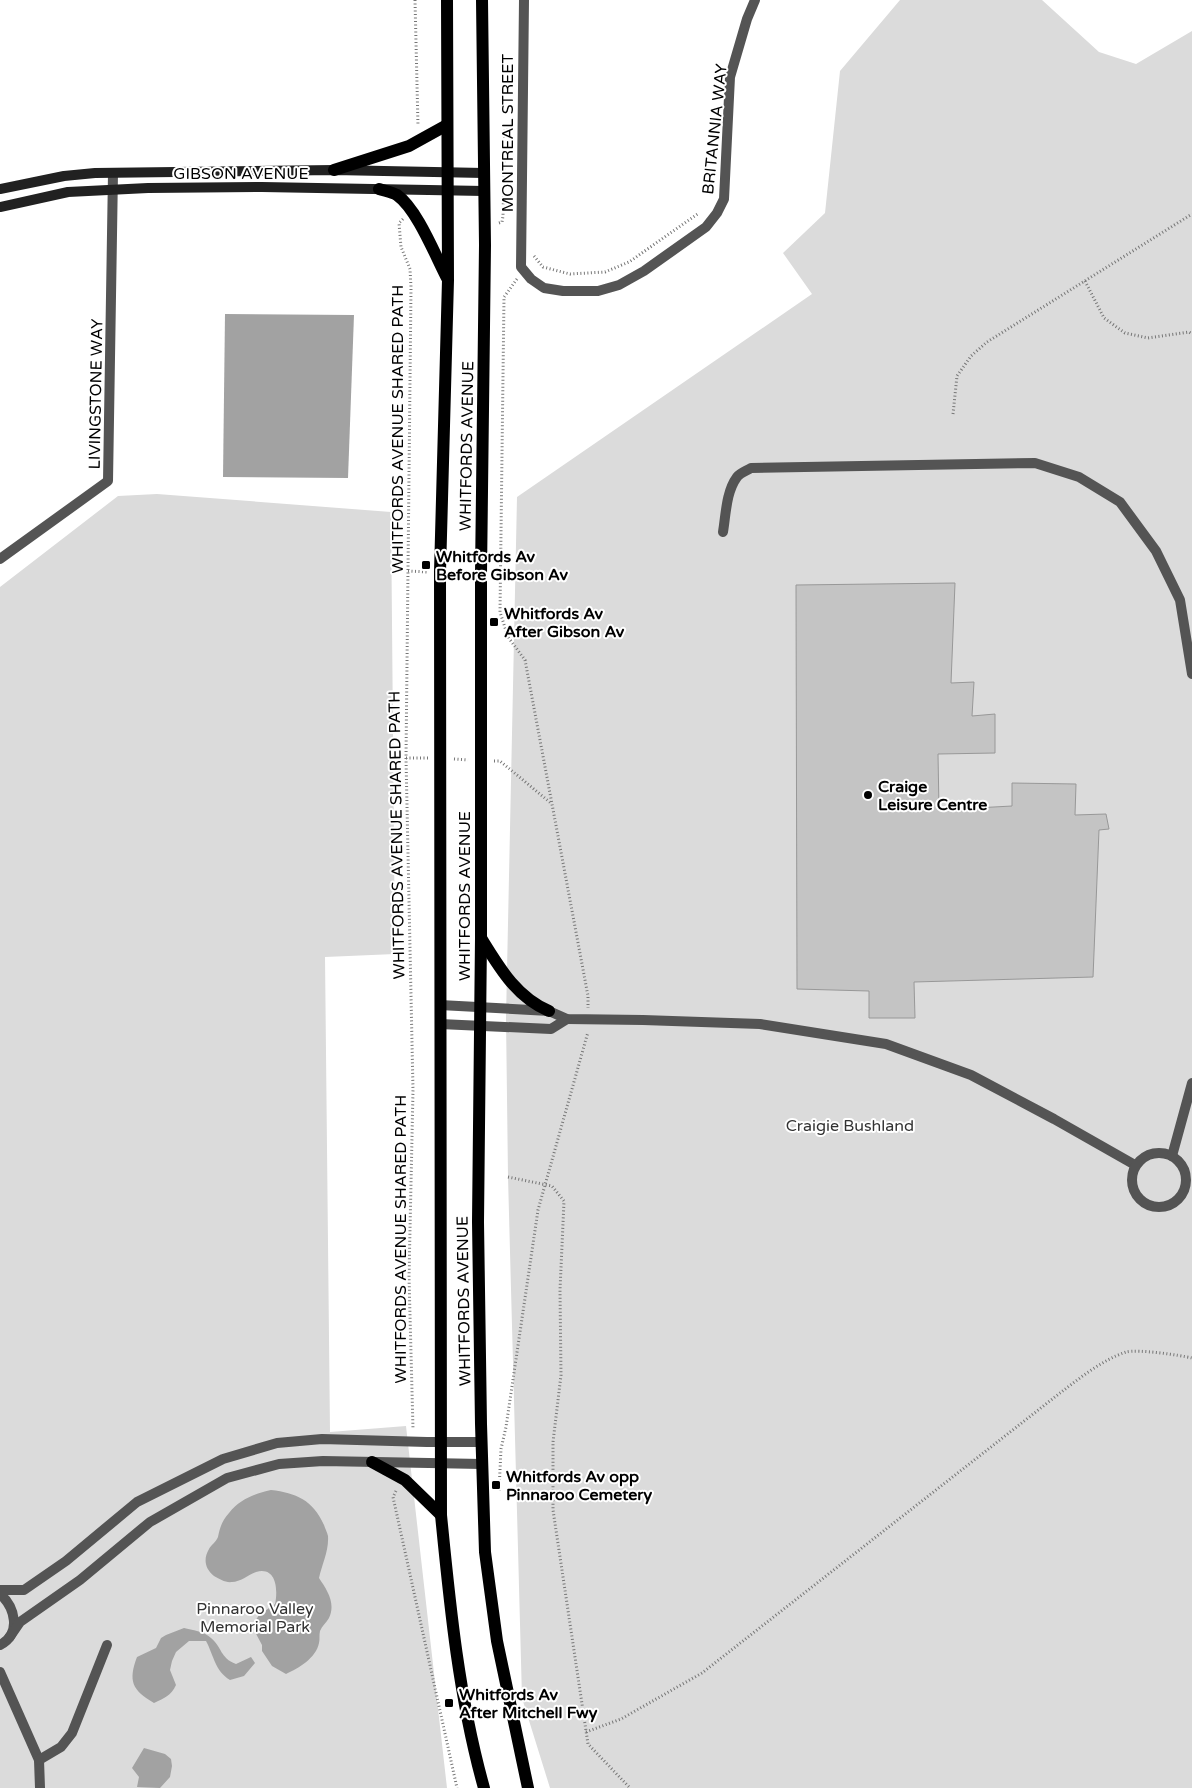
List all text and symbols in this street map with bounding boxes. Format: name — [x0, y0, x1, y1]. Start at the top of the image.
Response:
street label: MONTREAL STREET — [498, 53, 518, 212]
street label: BRITANNIA WAY — [698, 63, 732, 196]
street label: GIBSON AVENUE — [173, 164, 309, 184]
street label: WHITFORDS AVENUE SHARED PATH — [388, 285, 408, 573]
street label: LIVINGSTONE WAY — [85, 319, 107, 469]
street label: WHITFORDS AVENUE — [456, 361, 478, 531]
place label: Whitfords Av Before Gibson Av — [436, 547, 568, 585]
marker: Whitfords Av Before Gibson Av — [420, 559, 432, 571]
place label: Whitfords Av After Gibson Av — [504, 604, 625, 642]
marker: Whitfords Av After Gibson Av — [488, 616, 500, 628]
street label: WHITFORDS AVENUE SHARED PATH — [384, 690, 410, 980]
place label: Craige Leisure Centre — [878, 777, 987, 815]
marker: Craige Leisure Centre — [862, 789, 874, 801]
street label: WHITFORDS AVENUE — [455, 811, 475, 981]
street label: WHITFORDS AVENUE SHARED PATH — [391, 1095, 411, 1383]
park label: Craigie Bushland — [786, 1116, 914, 1136]
street label: WHITFORDS AVENUE — [453, 1216, 475, 1386]
place label: Whitfords Av opp Pinnaroo Cemetery — [506, 1467, 652, 1505]
marker: Whitfords Av opp Pinnaroo Cemetery — [490, 1479, 502, 1491]
park label: Pinnaroo Valley Memorial Park — [196, 1599, 314, 1637]
place label: Whitfords Av After Mitchell Fwy — [459, 1685, 598, 1723]
marker: Whitfords Av After Mitchell Fwy — [443, 1697, 455, 1709]

